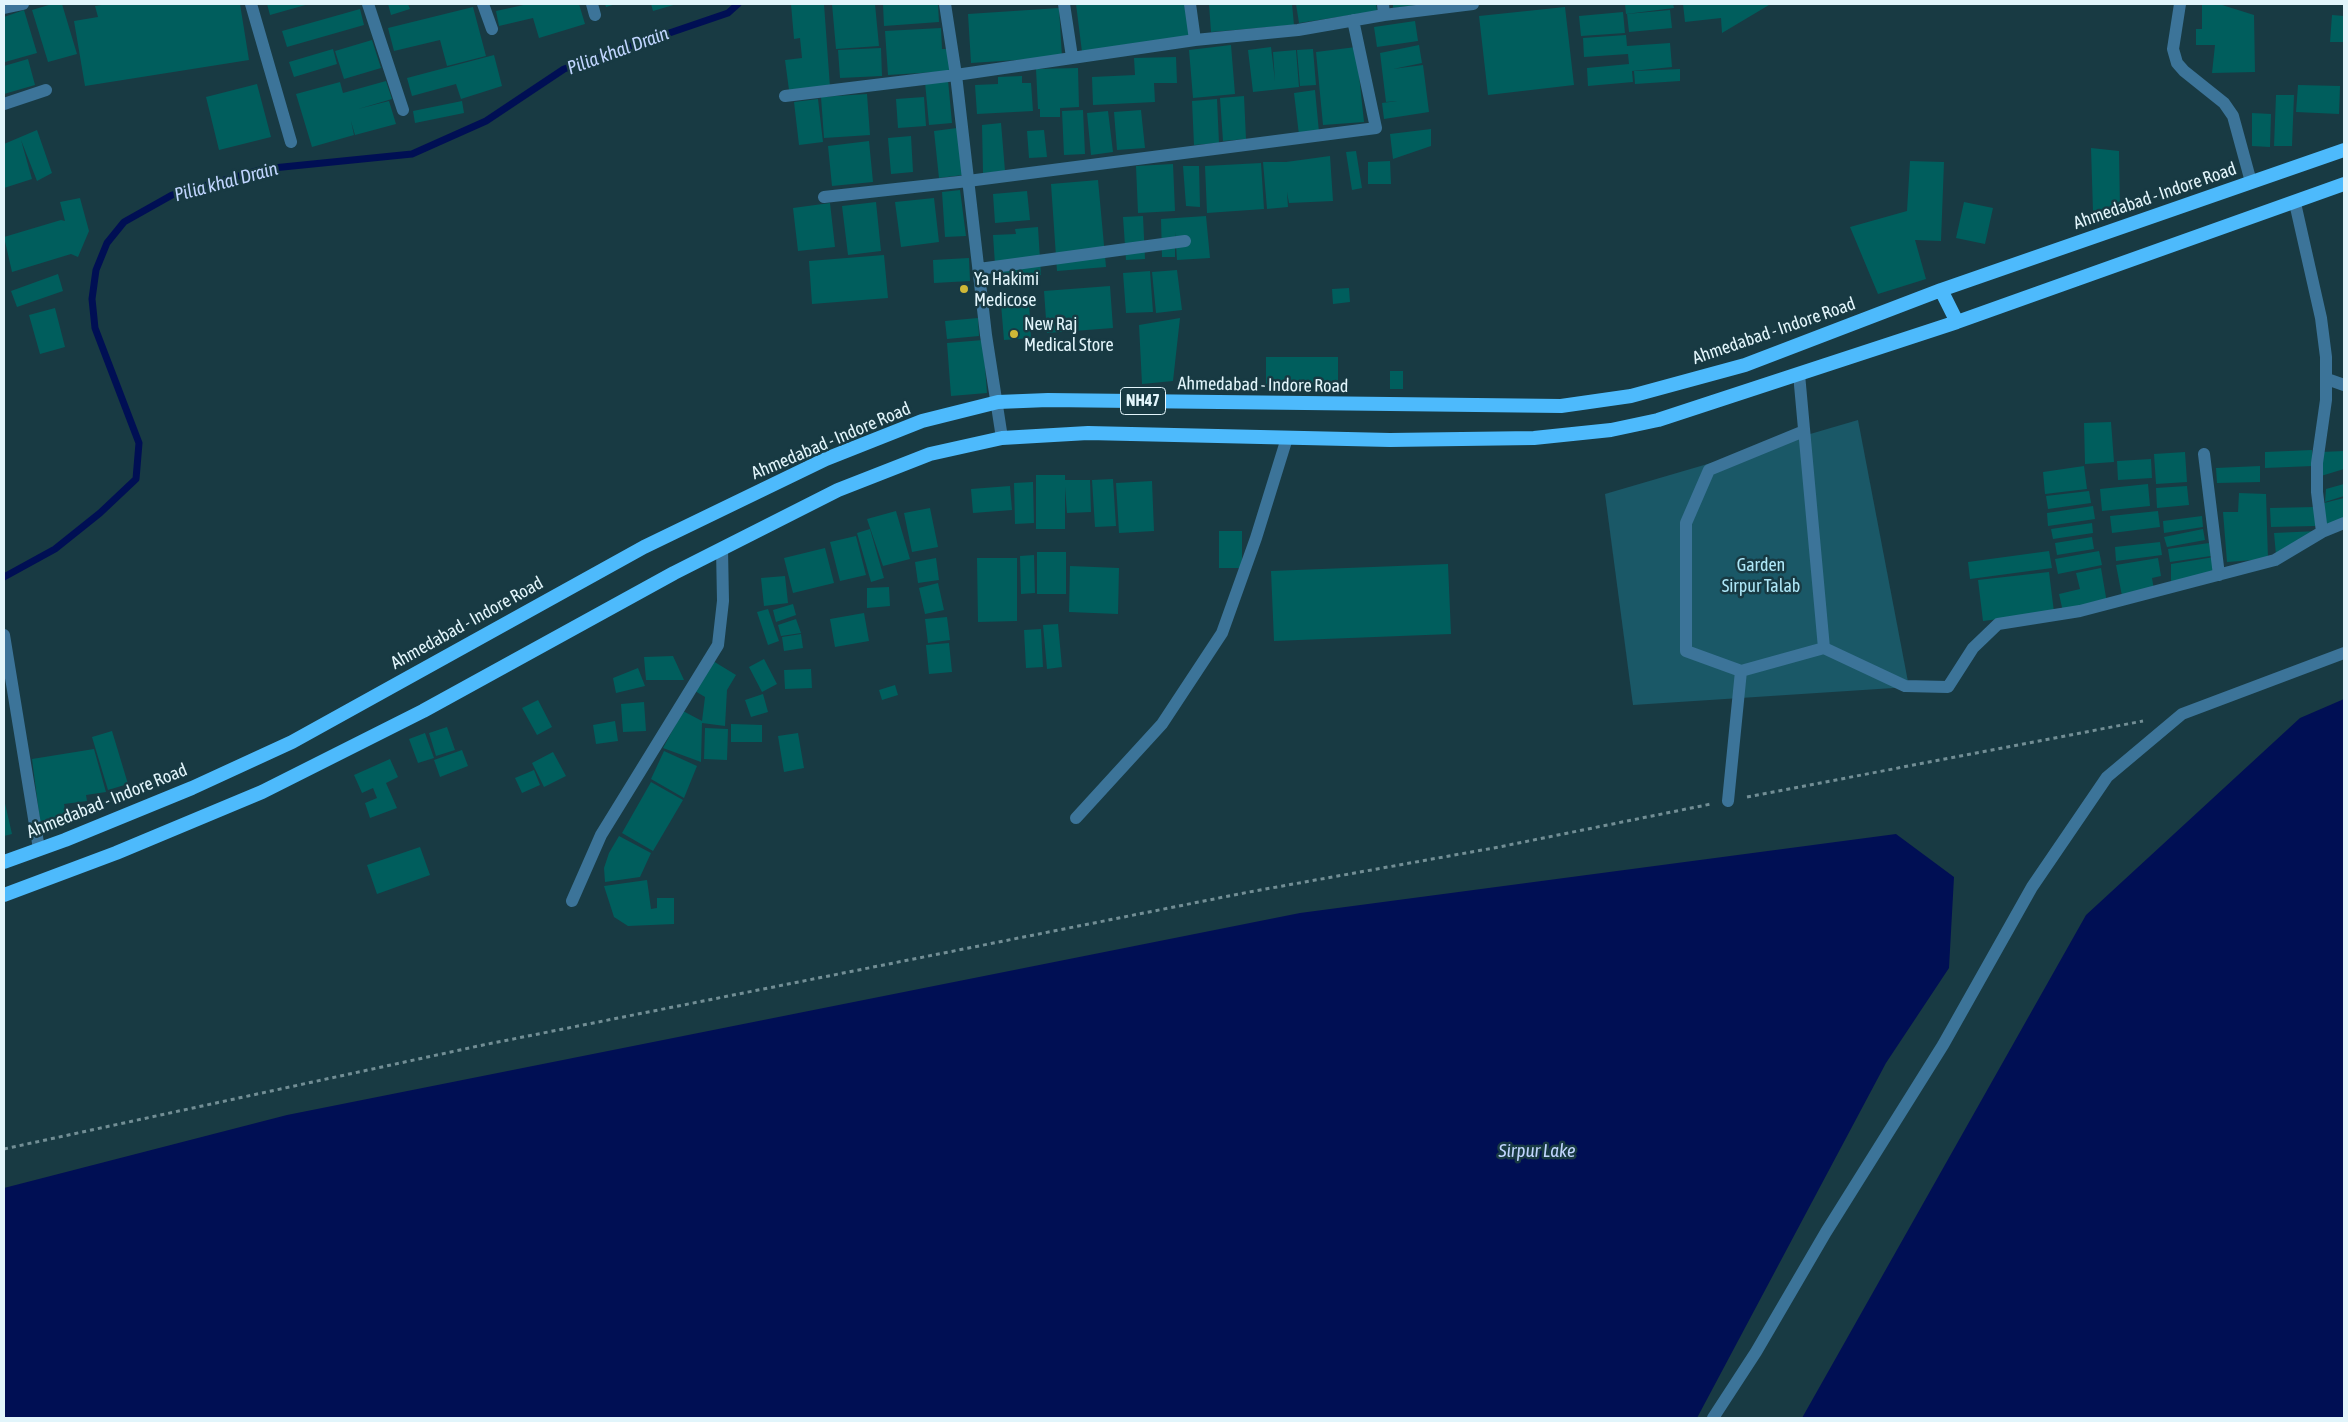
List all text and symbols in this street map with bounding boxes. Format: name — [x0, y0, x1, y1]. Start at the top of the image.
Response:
water label: Pilia khal Drain — [564, 22, 672, 80]
water label: Pilia khal Drain — [172, 157, 280, 207]
street label: Ahmedabad - Indore Road — [2071, 158, 2239, 234]
place label: Ya Hakimi Medicose — [974, 268, 1039, 310]
marker: Ya Hakimi Medicose — [958, 283, 970, 295]
street label: Ahmedabad - Indore Road — [1690, 293, 1858, 369]
place label: New Raj Medical Store — [1024, 313, 1114, 356]
marker: New Raj Medical Store — [1008, 328, 1020, 340]
street label: Ahmedabad - Indore Road — [1177, 373, 1349, 397]
road number: NH47 — [1120, 388, 1166, 414]
street label: Ahmedabad - Indore Road — [748, 398, 914, 484]
park label: Garden Sirpur Talab — [1722, 554, 1800, 596]
street label: Ahmedabad - Indore Road — [387, 572, 547, 674]
street label: Ahmedabad - Indore Road — [24, 759, 190, 843]
water label: Sirpur Lake — [1498, 1140, 1576, 1162]

